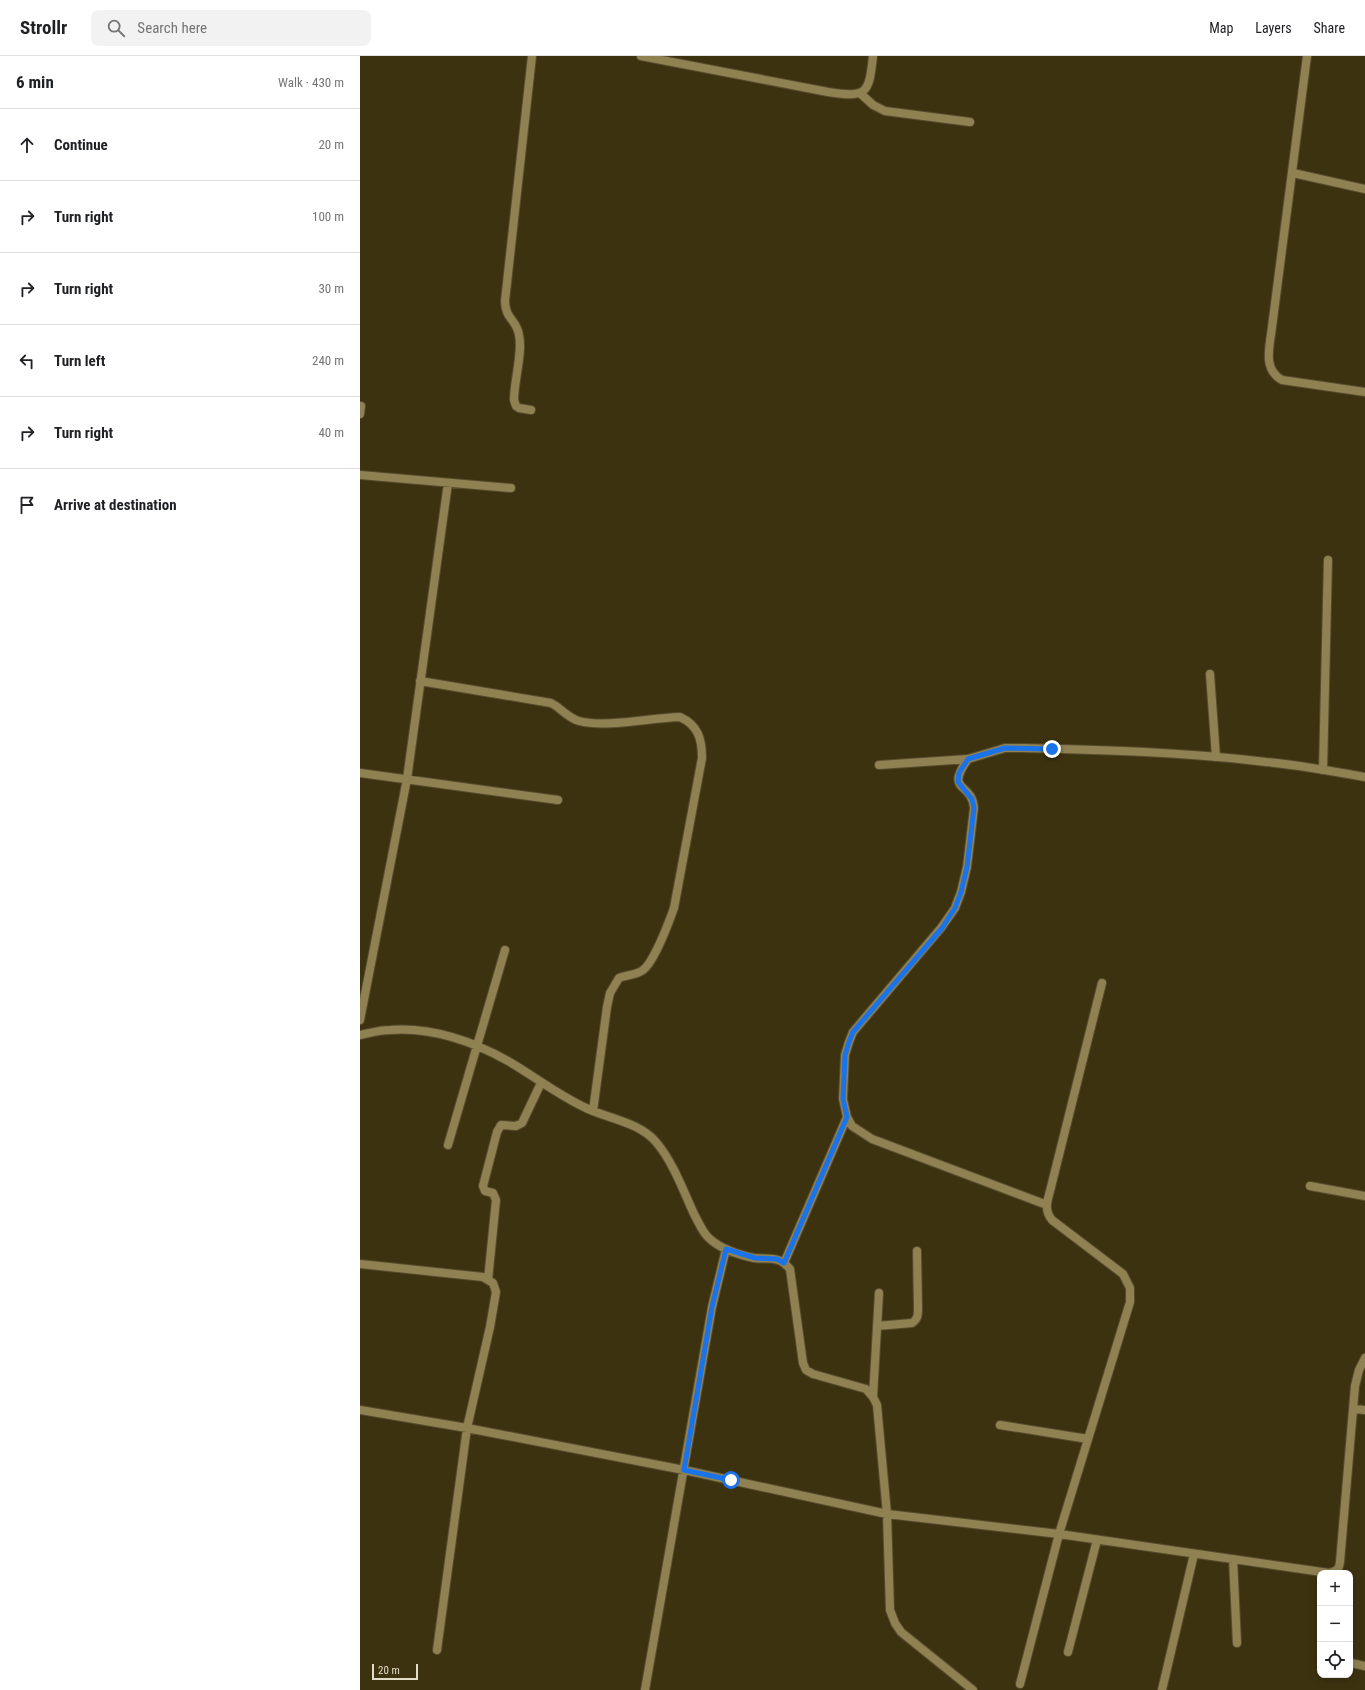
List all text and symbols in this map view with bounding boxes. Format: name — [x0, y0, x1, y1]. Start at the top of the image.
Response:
search box — [91, 10, 371, 46]
text: Strollr — [20, 16, 67, 39]
icon: search — [105, 17, 127, 39]
text: Search here — [137, 19, 207, 37]
text: Map — [1209, 20, 1233, 36]
text: Layers — [1255, 20, 1292, 36]
text: Share — [1314, 20, 1345, 36]
text: 6 min — [16, 72, 54, 92]
text: Walk · 430 m — [278, 75, 344, 90]
icon: ahead — [16, 134, 38, 156]
text: Continue — [54, 136, 108, 154]
text: 20 m — [318, 137, 344, 152]
icon: right — [16, 206, 38, 228]
text: Turn right — [54, 208, 113, 226]
text: 100 m — [312, 209, 344, 224]
icon: right — [16, 278, 38, 300]
text: Turn right — [54, 280, 113, 298]
text: 30 m — [318, 281, 344, 296]
icon: left — [16, 350, 38, 372]
text: Turn left — [54, 352, 105, 370]
text: 240 m — [312, 353, 344, 368]
icon: right — [16, 422, 38, 444]
text: Turn right — [54, 424, 113, 442]
text: 40 m — [318, 425, 344, 440]
icon: arrive — [16, 494, 38, 516]
text: Arrive at destination — [54, 496, 177, 514]
route end — [1043, 740, 1061, 758]
route start — [722, 1471, 740, 1489]
map controls — [1317, 1570, 1353, 1678]
button: + — [1317, 1570, 1353, 1606]
button: − — [1317, 1606, 1353, 1642]
button: locate — [1317, 1642, 1353, 1678]
scale bar — [372, 1662, 418, 1681]
text: 20 m — [378, 1664, 400, 1677]

